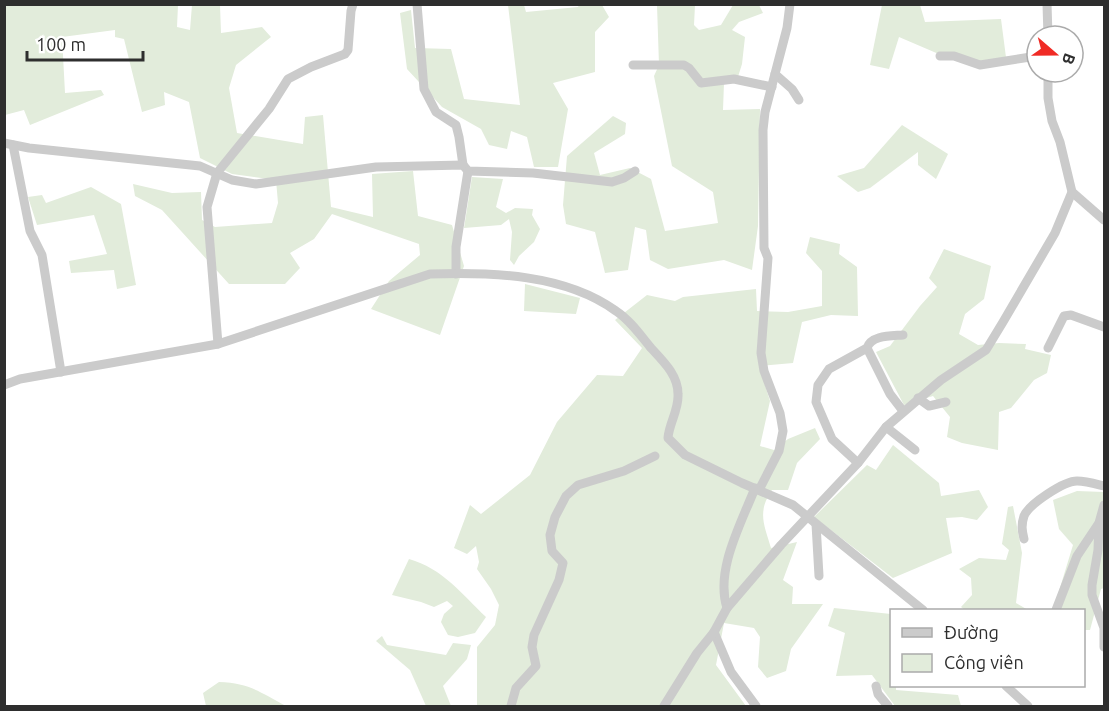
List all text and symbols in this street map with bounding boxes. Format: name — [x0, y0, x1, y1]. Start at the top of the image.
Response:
scale bar — [27, 24, 142, 62]
north arrow — [1025, 24, 1085, 84]
text: 100 m — [36, 34, 86, 54]
text: B — [1059, 51, 1079, 67]
legend — [890, 609, 1085, 687]
text: Đường — [944, 622, 999, 642]
text: Công viên — [944, 652, 1024, 672]

